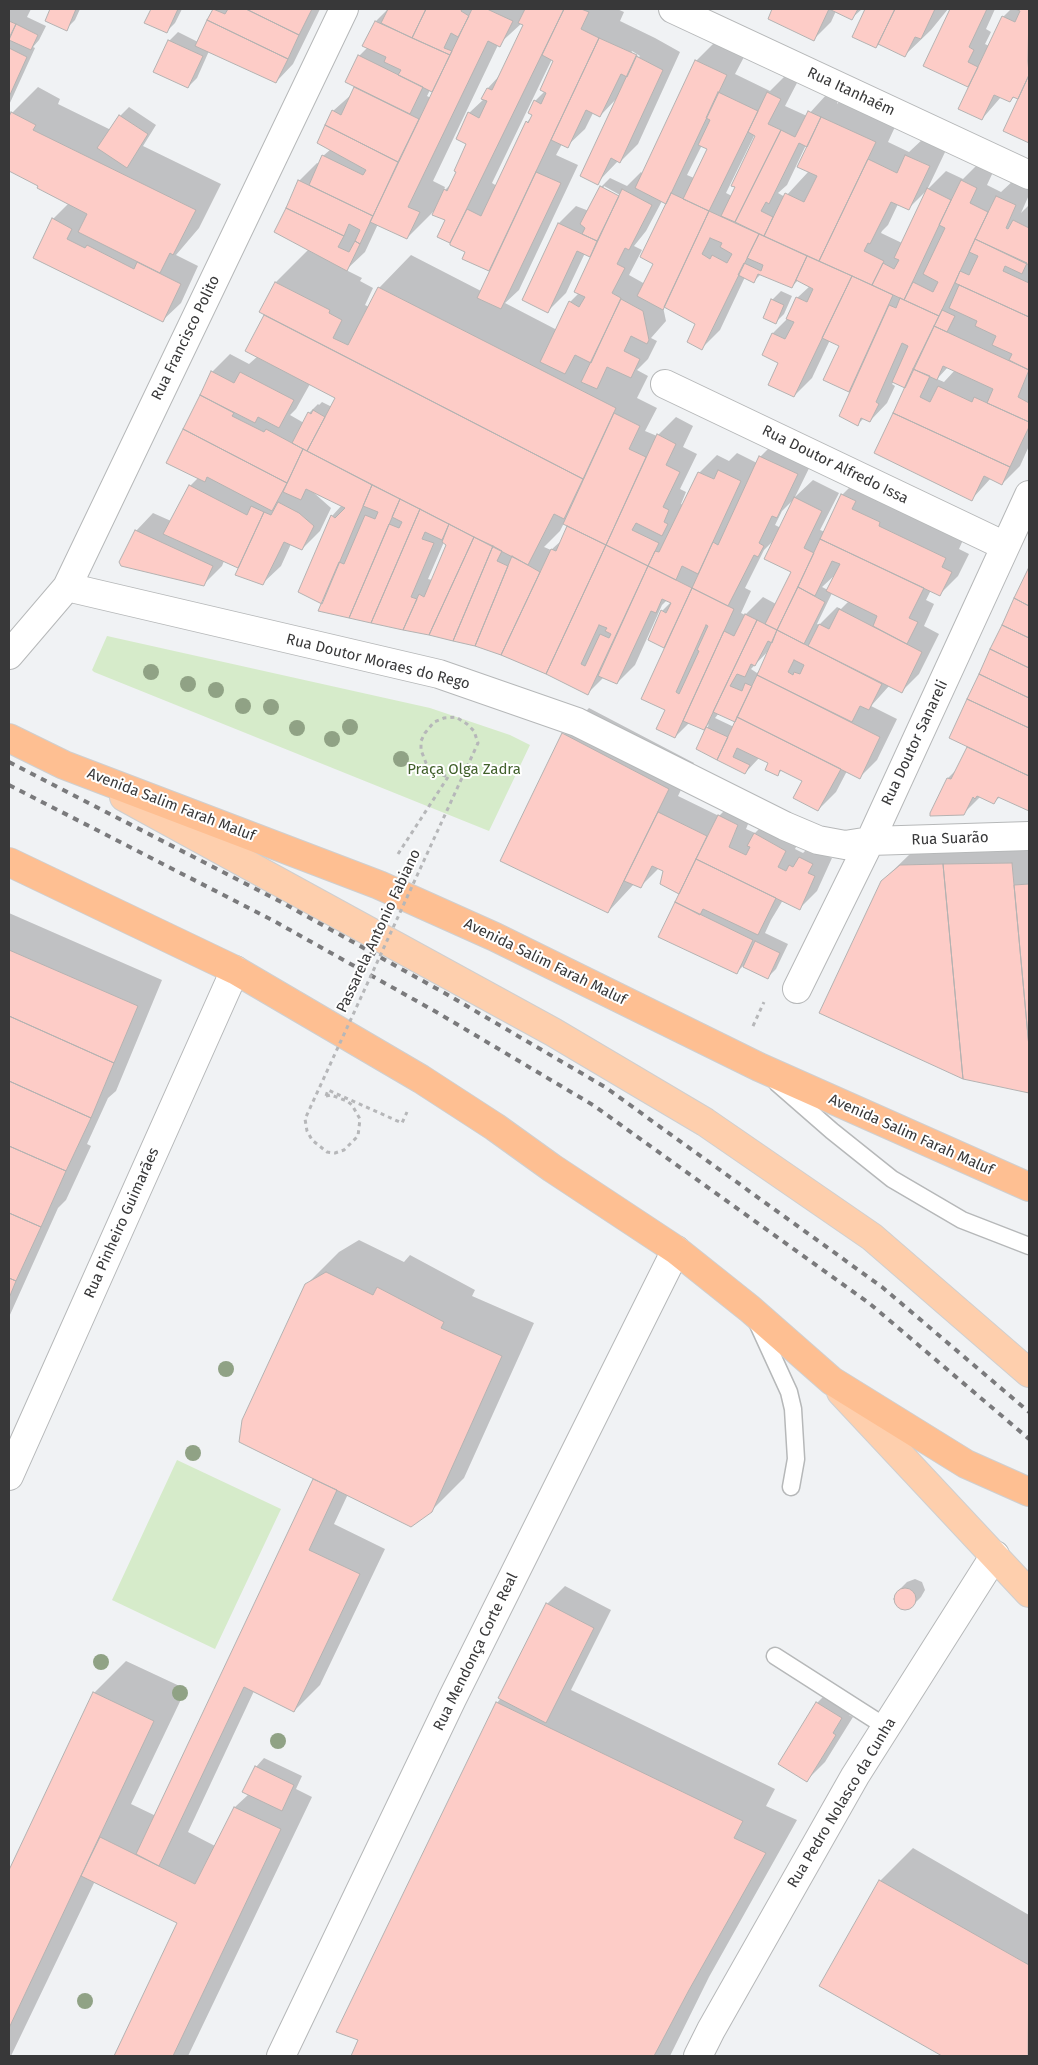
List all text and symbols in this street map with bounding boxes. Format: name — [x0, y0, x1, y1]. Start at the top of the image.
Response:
street label: Rua Itanhaém — [804, 64, 898, 120]
street label: Rua Francisco Polito — [148, 273, 224, 403]
street label: Rua Doutor Alfredo Issa — [759, 422, 911, 508]
street label: Rua Doutor Moraes do Rego — [284, 630, 472, 694]
street label: Rua Doutor Sanareli — [878, 677, 952, 809]
park label: Praça Olga Zadra — [407, 761, 521, 779]
street label: Avenida Salim Farah Maluf — [84, 765, 258, 845]
street label: Rua Suarão — [911, 829, 989, 849]
street label: Passarela Antonio Fabiano — [333, 846, 425, 1016]
street label: Avenida Salim Farah Maluf — [461, 915, 629, 1009]
street label: Avenida Salim Farah Maluf — [826, 1090, 996, 1180]
street label: Rua Pinheiro Guimarães — [81, 1145, 163, 1301]
street label: Rua Mendonça Corte Real — [430, 1570, 522, 1734]
street label: Rua Pedro Nolasco da Cunha — [784, 1715, 900, 1891]

